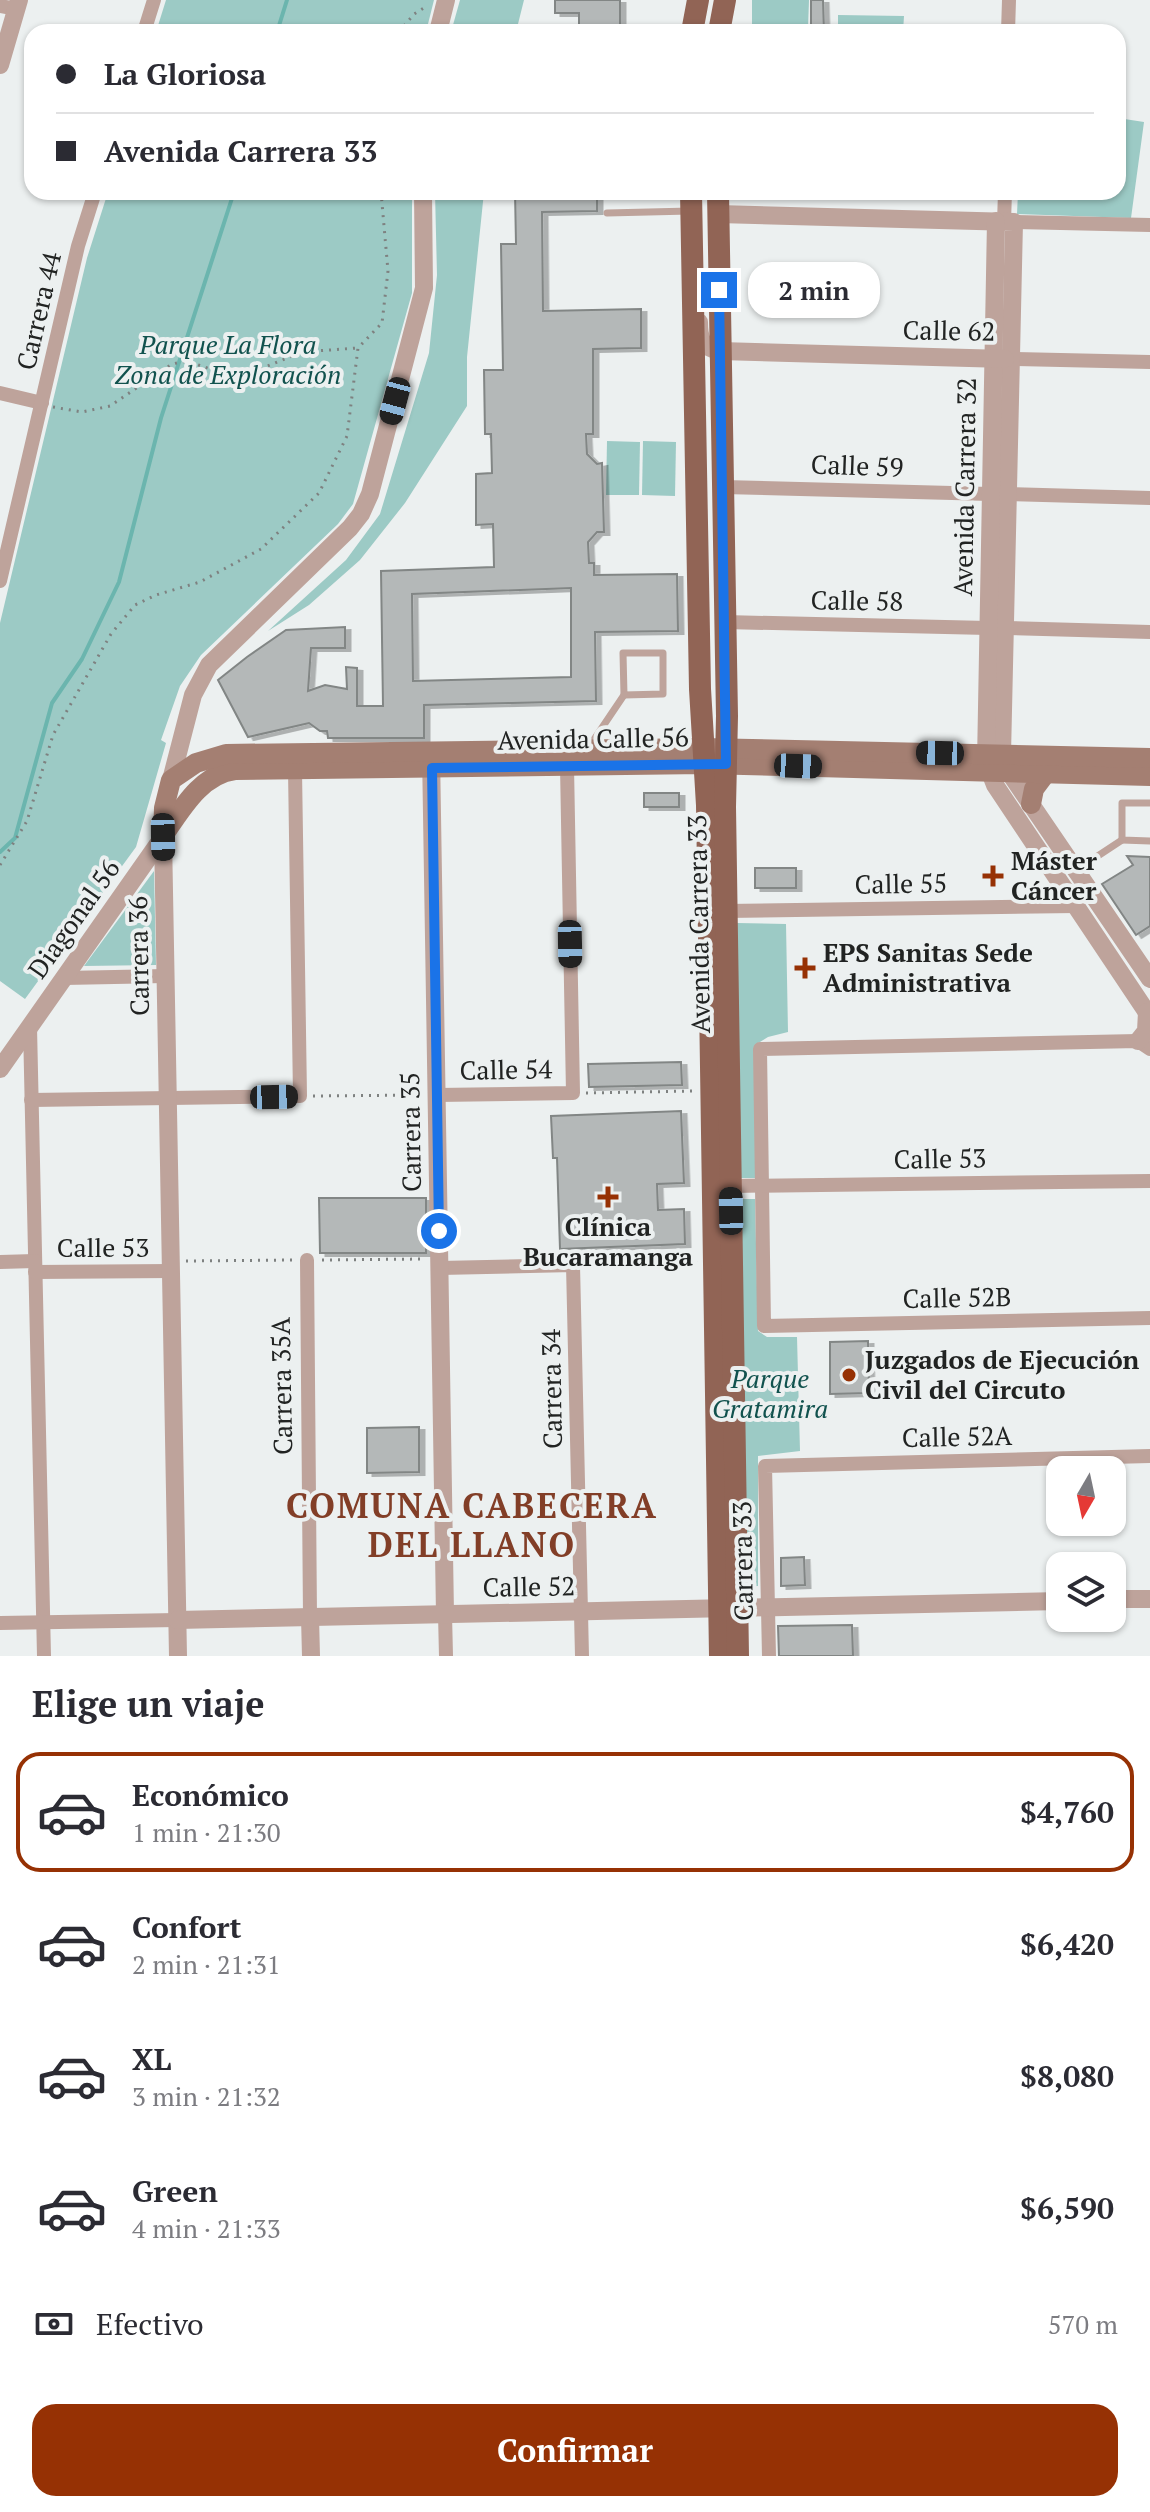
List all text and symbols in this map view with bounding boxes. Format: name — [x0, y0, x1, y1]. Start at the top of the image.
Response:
text: La Gloriosa — [104, 54, 266, 94]
text: Avenida Carrera 33 — [104, 131, 377, 171]
street label: Carrera 44 — [8, 248, 68, 373]
callout: 2 min — [747, 262, 879, 318]
route end — [701, 272, 737, 308]
text: 2 min — [778, 273, 850, 307]
street label: Calle 62 — [902, 312, 996, 348]
park label: Parque La Flora Zona de Exploración — [115, 327, 341, 391]
car — [377, 375, 413, 427]
street label: Avenida Carrera 32 — [945, 377, 983, 597]
street label: Calle 59 — [810, 446, 904, 484]
street label: Calle 58 — [810, 582, 904, 618]
street label: Avenida Calle 56 — [497, 719, 689, 757]
car — [916, 741, 964, 765]
car — [774, 753, 822, 779]
car — [151, 813, 175, 861]
street label: Avenida Carrera 33 — [679, 814, 717, 1034]
place label: Máster Cáncer — [1011, 843, 1098, 907]
street label: Diagonal 56 — [20, 852, 127, 985]
street label: Calle 55 — [854, 865, 948, 901]
marker: Máster Cáncer — [982, 865, 1004, 887]
street label: Carrera 36 — [120, 896, 156, 1016]
car — [558, 920, 582, 968]
place label: EPS Sanitas Sede Administrativa — [823, 935, 1033, 999]
marker: EPS Sanitas Sede Administrativa — [794, 957, 816, 979]
street label: Calle 54 — [459, 1051, 553, 1087]
street label: Carrera 35 — [392, 1072, 428, 1192]
car — [250, 1085, 298, 1109]
street label: Calle 53 — [893, 1140, 987, 1176]
marker: Clínica Bucaramanga — [597, 1186, 619, 1208]
car — [719, 1187, 743, 1235]
place label: Clínica Bucaramanga — [523, 1209, 694, 1273]
route start — [421, 1213, 457, 1249]
street label: Calle 53 — [57, 1230, 149, 1264]
street label: Calle 52B — [902, 1279, 1012, 1315]
street label: Carrera 35A — [263, 1317, 299, 1455]
street label: Carrera 34 — [533, 1329, 569, 1449]
place label: Juzgados de Ejecución Civil del Circuto — [865, 1342, 1140, 1406]
park label: Parque Gratamira — [712, 1361, 828, 1425]
marker: Juzgados de Ejecución Civil del Circuto — [840, 1366, 858, 1384]
street label: Calle 52A — [901, 1418, 1013, 1454]
north arrow — [1046, 1456, 1126, 1536]
map controls — [1046, 1456, 1126, 1632]
district label: COMUNA CABECERA DEL LLANO — [286, 1483, 658, 1567]
street label: Carrera 33 — [724, 1501, 760, 1621]
button: layers — [1046, 1552, 1126, 1632]
street label: Calle 52 — [482, 1568, 576, 1604]
text: Elige un viaje — [32, 1680, 265, 1727]
text: Económico — [132, 1775, 289, 1815]
icon: car — [36, 1776, 108, 1848]
text: $4,760 — [1020, 1792, 1114, 1832]
text: 1 min · 21:30 — [132, 1815, 281, 1849]
text: Confort — [132, 1907, 242, 1947]
icon: car — [36, 1908, 108, 1980]
text: $6,420 — [1020, 1924, 1114, 1964]
text: 2 min · 21:31 — [132, 1947, 281, 1981]
text: XL — [132, 2039, 171, 2079]
icon: car — [36, 2040, 108, 2112]
text: $8,080 — [1020, 2056, 1114, 2096]
text: 3 min · 21:32 — [132, 2079, 281, 2113]
text: Green — [132, 2171, 218, 2211]
icon: car — [36, 2172, 108, 2244]
text: $6,590 — [1020, 2188, 1114, 2228]
text: 4 min · 21:33 — [132, 2211, 281, 2245]
icon: cash — [32, 2302, 76, 2346]
text: Efectivo — [96, 2304, 204, 2344]
text: 570 m — [1048, 2307, 1118, 2341]
button: Confirmar — [32, 2404, 1118, 2496]

